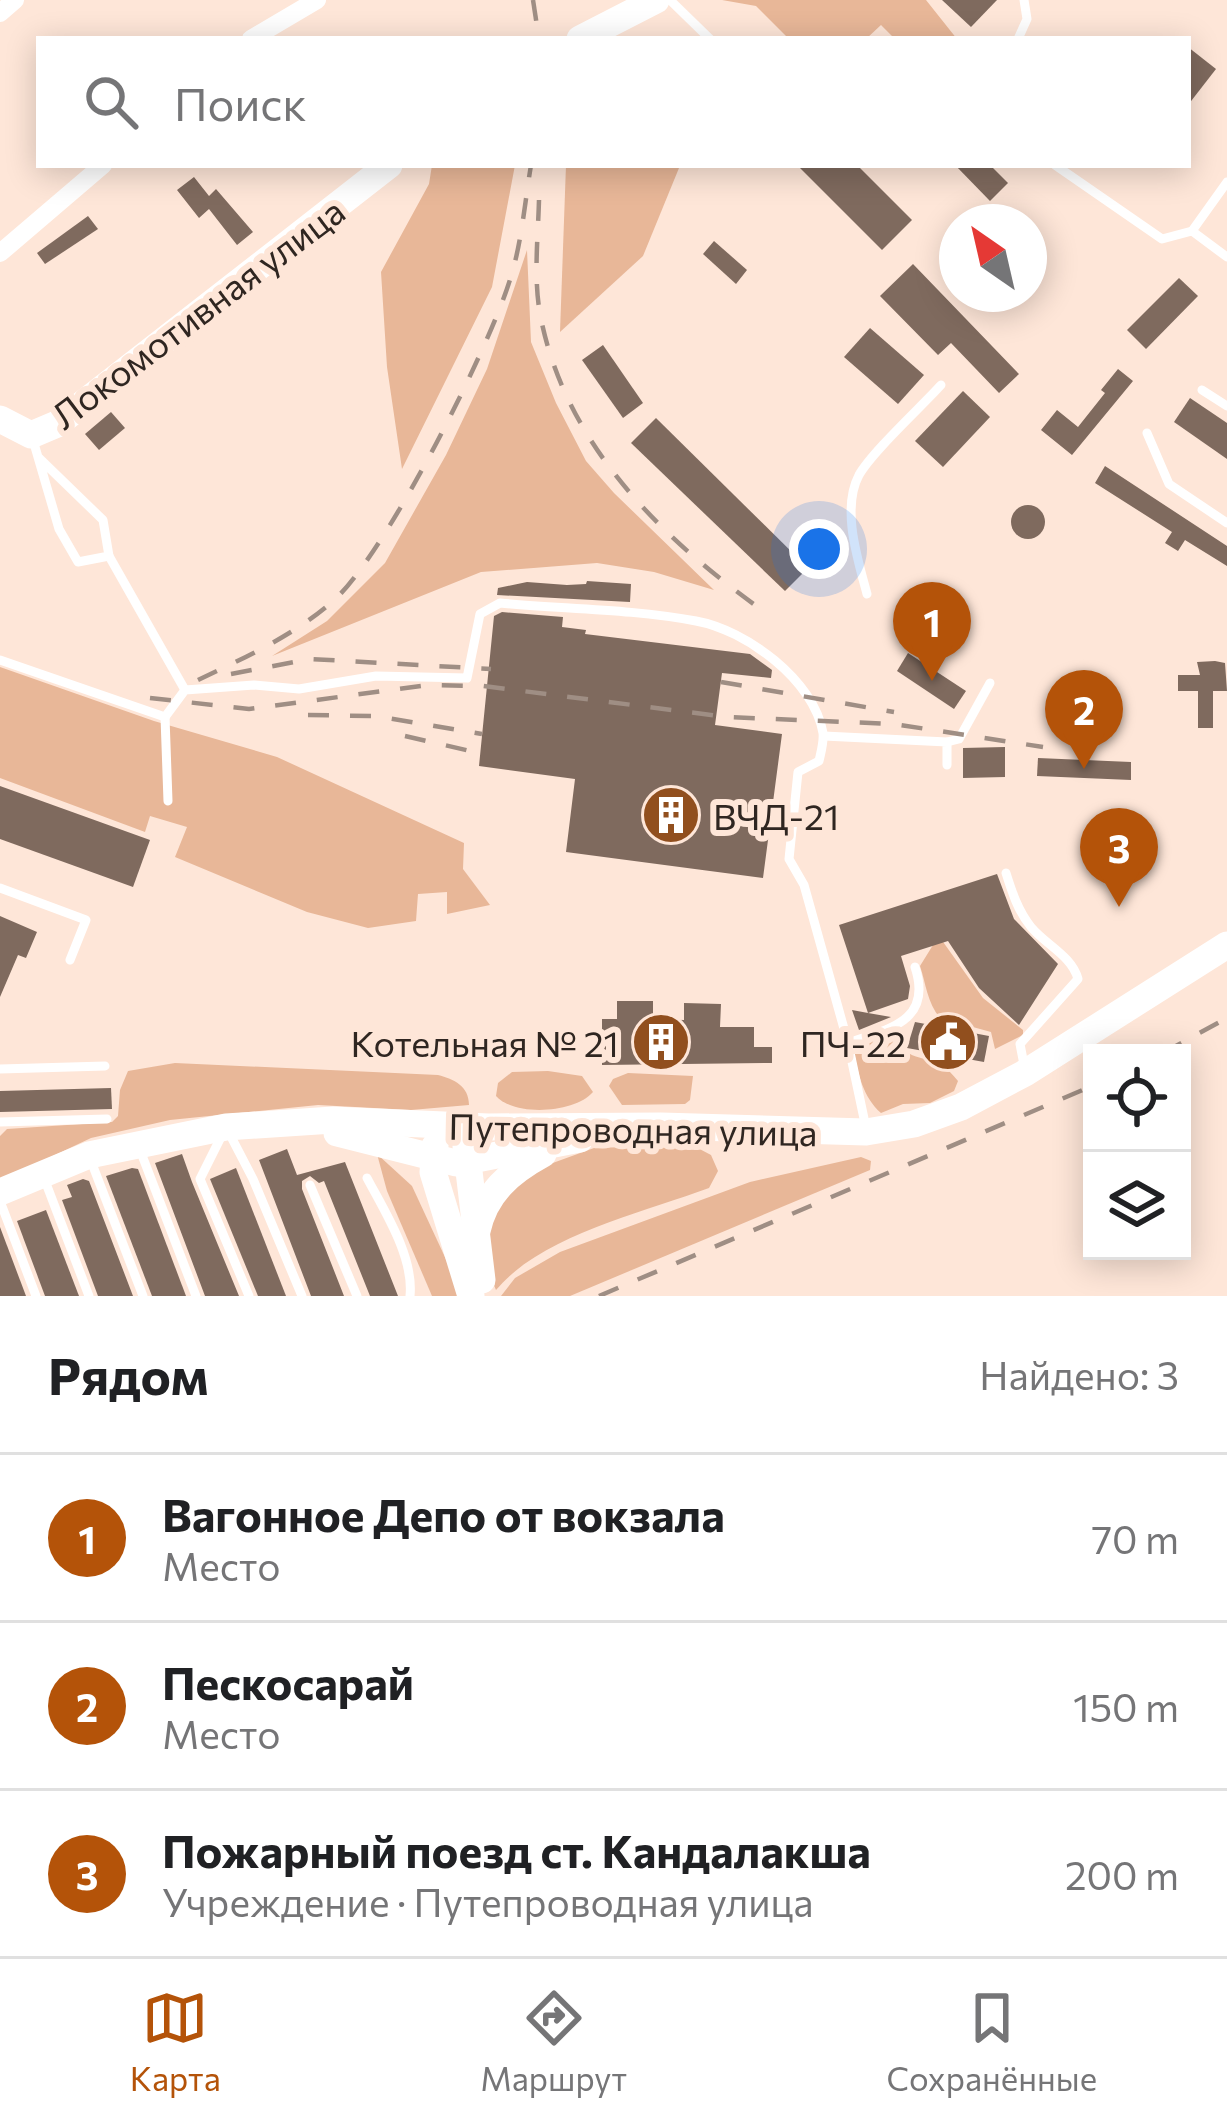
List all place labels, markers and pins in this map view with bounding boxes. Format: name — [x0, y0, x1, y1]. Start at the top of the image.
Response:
pin: 1 — [893, 582, 971, 681]
pin: 2 — [1045, 670, 1123, 769]
building icon: ВЧД-21 — [640, 784, 702, 846]
place label: ВЧД-21 — [713, 793, 839, 837]
pin: 3 — [1080, 808, 1158, 907]
building icon: Котельная № 21 — [630, 1011, 692, 1073]
public building icon: ПЧ-22 — [917, 1011, 979, 1073]
place label: Котельная № 21 — [351, 1020, 619, 1064]
place label: ПЧ-22 — [800, 1020, 906, 1064]

